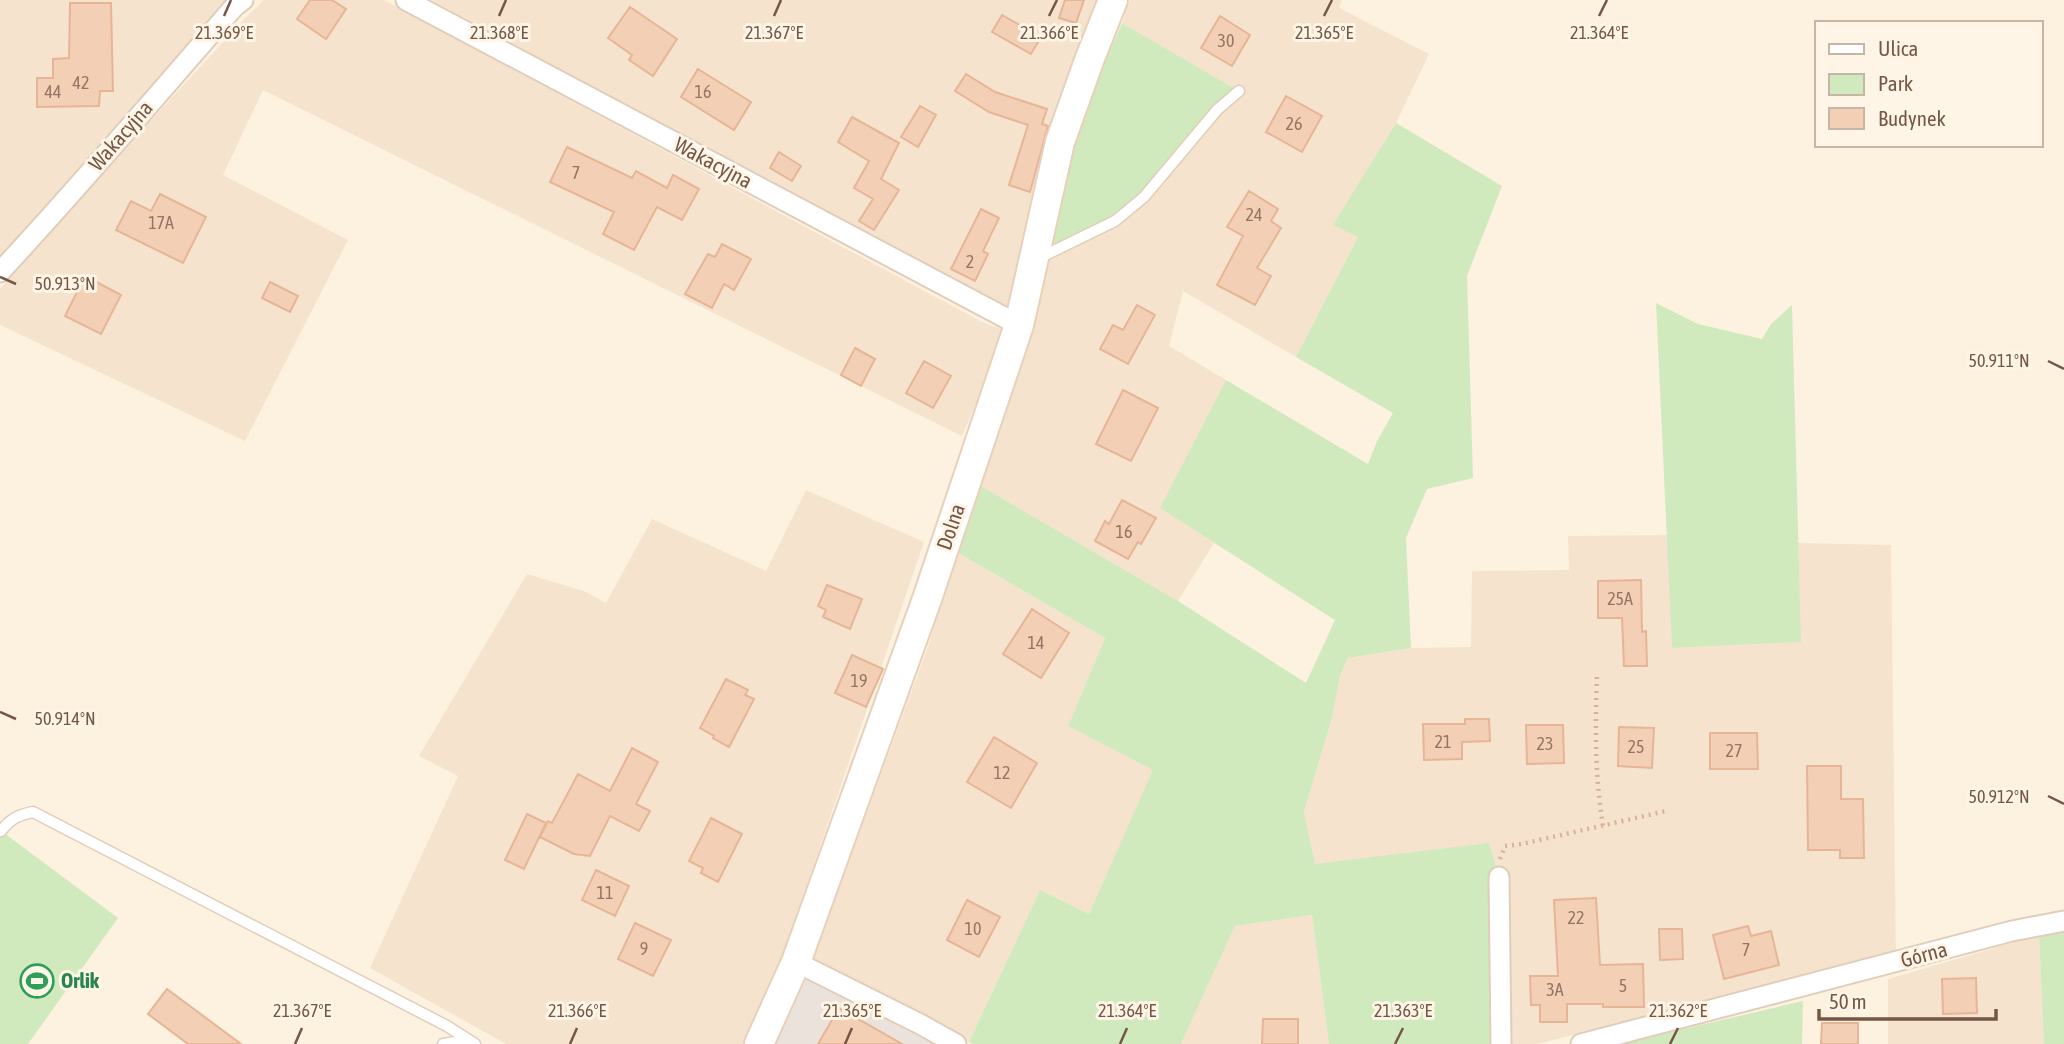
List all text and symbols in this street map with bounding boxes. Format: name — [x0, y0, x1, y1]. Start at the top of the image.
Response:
legend — [1815, 21, 2043, 147]
text: 21.369°E — [195, 22, 253, 43]
text: 21.368°E — [470, 22, 528, 43]
text: 21.367°E — [745, 22, 803, 43]
text: 21.366°E — [1020, 22, 1078, 43]
text: 21.365°E — [1295, 22, 1353, 43]
text: 21.364°E — [1570, 22, 1628, 43]
house number: 30 — [1218, 30, 1234, 51]
text: Ulica — [1878, 36, 1918, 60]
text: Park — [1878, 71, 1913, 95]
house number: 42 — [73, 72, 89, 93]
house number: 44 — [45, 81, 61, 102]
house number: 16 — [695, 81, 711, 102]
street label: Wakacyjna — [83, 96, 157, 175]
text: Budynek — [1878, 106, 1946, 130]
house number: 26 — [1286, 113, 1302, 134]
street label: Wakacyjna — [670, 132, 756, 193]
house number: 7 — [572, 162, 580, 183]
house number: 24 — [1246, 204, 1262, 225]
house number: 17A — [148, 212, 174, 233]
house number: 2 — [966, 251, 974, 272]
text: 50.913°N — [34, 273, 96, 294]
text: 50.911°N — [1968, 350, 2030, 371]
street label: Dolna — [931, 500, 969, 553]
house number: 16 — [1116, 521, 1132, 542]
house number: 25A — [1607, 588, 1633, 609]
house number: 14 — [1028, 632, 1044, 653]
house number: 19 — [851, 670, 867, 691]
text: 50.914°N — [34, 708, 96, 729]
house number: 21 — [1435, 731, 1451, 752]
house number: 23 — [1537, 733, 1553, 754]
house number: 25 — [1628, 736, 1644, 757]
house number: 27 — [1726, 740, 1742, 761]
house number: 12 — [994, 762, 1010, 783]
text: 50.912°N — [1968, 786, 2030, 807]
house number: 11 — [597, 882, 613, 903]
house number: 22 — [1568, 907, 1584, 928]
house number: 10 — [965, 918, 981, 939]
street label: Górna — [1898, 936, 1950, 972]
house number: 9 — [640, 938, 648, 959]
house number: 7 — [1742, 939, 1750, 960]
sports icon: Orlik — [18, 962, 56, 1000]
place label: Orlik — [61, 968, 100, 992]
house number: 5 — [1619, 975, 1627, 996]
scale bar — [1819, 978, 1996, 1022]
house number: 3A — [1546, 979, 1564, 1000]
text: 50 m — [1829, 989, 1867, 1013]
text: 21.367°E — [273, 1000, 331, 1021]
text: 21.366°E — [548, 1000, 606, 1021]
text: 21.365°E — [823, 1000, 881, 1021]
text: 21.364°E — [1098, 1000, 1156, 1021]
text: 21.363°E — [1374, 1000, 1432, 1021]
text: 21.362°E — [1649, 1000, 1707, 1021]

